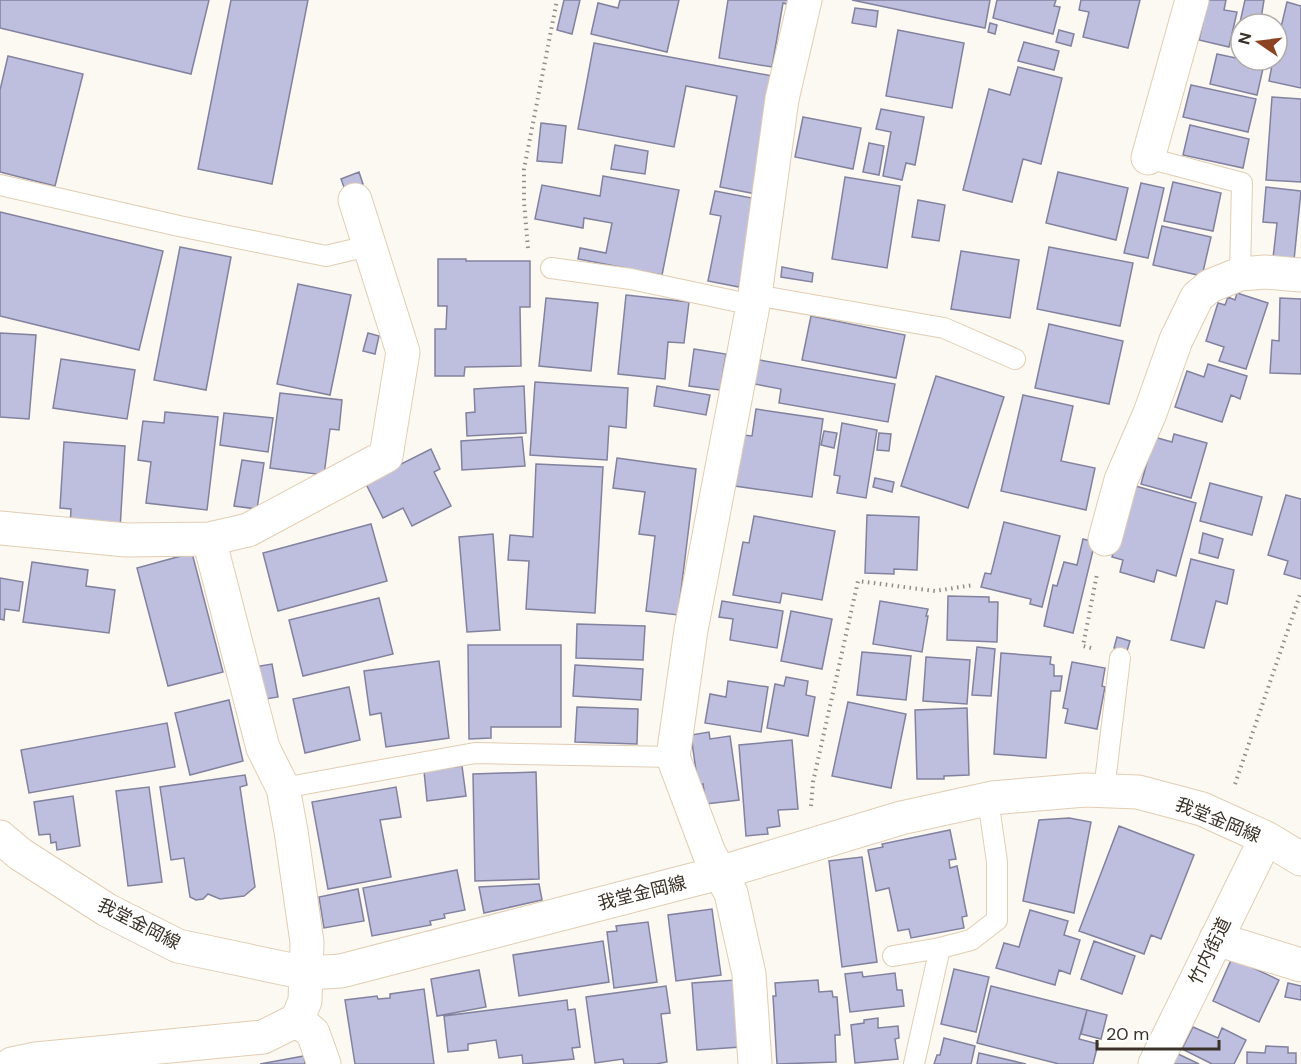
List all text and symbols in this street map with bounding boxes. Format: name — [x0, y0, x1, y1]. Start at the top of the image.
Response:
north arrow — [1229, 12, 1289, 72]
text: N — [1233, 30, 1257, 47]
street label: 我堂金岡線 — [1172, 792, 1264, 848]
street label: 我堂金岡線 — [595, 870, 689, 916]
street label: 我堂金岡線 — [93, 893, 185, 955]
street label: 竹内街道 — [1183, 913, 1237, 989]
scale bar — [1097, 1013, 1218, 1051]
text: 20 m — [1106, 1022, 1149, 1046]

